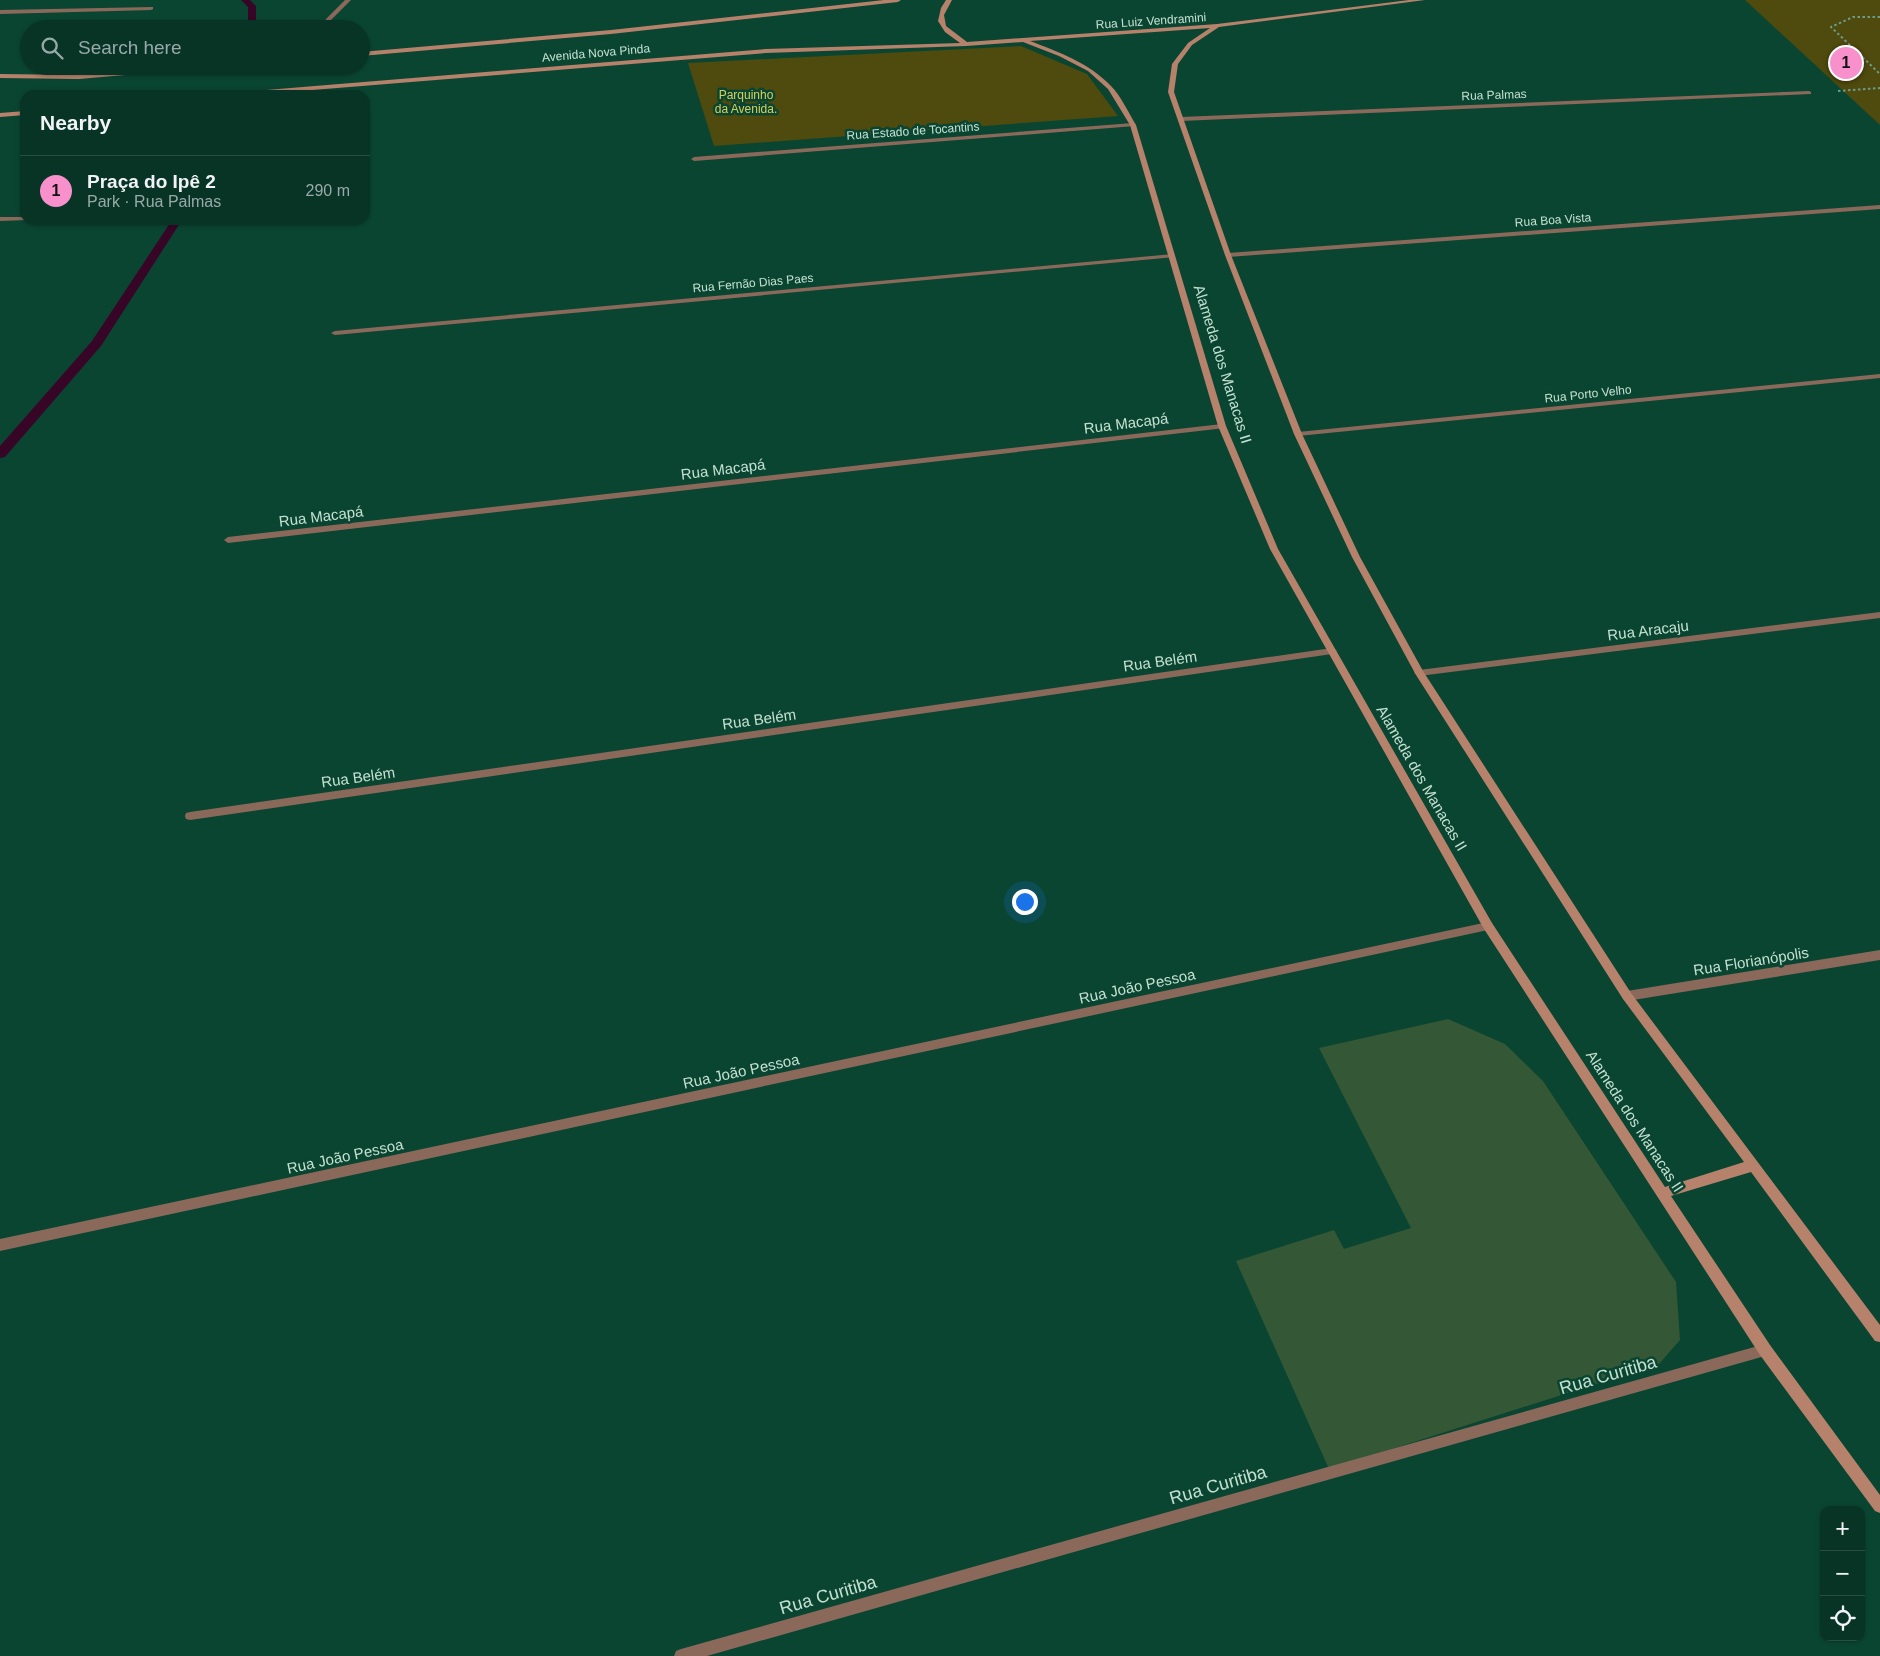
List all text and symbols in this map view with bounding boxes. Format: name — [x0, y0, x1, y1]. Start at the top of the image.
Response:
street label: Rua Luiz Vendramini — [1095, 10, 1207, 32]
search box — [20, 20, 370, 75]
icon: search — [38, 34, 66, 62]
text: Search here — [78, 37, 182, 58]
street label: Avenida Nova Pinda — [541, 41, 651, 65]
pin: 1 — [1830, 44, 1862, 82]
street label: Rua Palmas — [1461, 87, 1527, 103]
park label: Parquinho da Avenida. — [715, 88, 777, 116]
text: Nearby — [40, 111, 111, 134]
street label: Rua Estado de Tocantins — [846, 119, 980, 143]
text: Praça do Ipê 2 — [87, 171, 216, 192]
text: 1 — [52, 182, 60, 199]
text: 290 m — [306, 182, 350, 199]
text: Park · Rua Palmas — [87, 193, 221, 210]
street label: Rua Boa Vista — [1514, 210, 1592, 230]
street label: Rua Fernão Dias Paes — [692, 271, 814, 295]
street label: Alameda dos Manacas II — [1191, 283, 1255, 445]
street label: Rua Porto Velho — [1544, 382, 1633, 406]
street label: Rua Macapá — [1083, 409, 1170, 437]
street label: Rua Macapá — [680, 455, 767, 483]
street label: Rua Macapá — [278, 502, 365, 530]
street label: Rua Aracaju — [1606, 617, 1690, 643]
street label: Rua Belém — [1122, 647, 1198, 675]
street label: Alameda dos Manacas II — [1373, 702, 1471, 854]
street label: Rua Belém — [721, 705, 797, 733]
street label: Rua Belém — [320, 763, 396, 791]
your location — [1012, 889, 1038, 915]
street label: Rua Florianópolis — [1692, 943, 1810, 979]
street label: Rua João Pessoa — [1077, 965, 1197, 1007]
street label: Alameda dos Manacas II — [1583, 1047, 1687, 1195]
street label: Rua João Pessoa — [681, 1050, 801, 1092]
street label: Rua João Pessoa — [285, 1135, 405, 1177]
street label: Rua Curitiba — [1557, 1351, 1660, 1398]
street label: Rua Curitiba — [1167, 1461, 1270, 1508]
map controls — [1820, 1506, 1865, 1641]
button: + — [1820, 1506, 1865, 1551]
button: − — [1820, 1551, 1865, 1596]
street label: Rua Curitiba — [777, 1571, 880, 1618]
button: locate — [1820, 1596, 1865, 1641]

